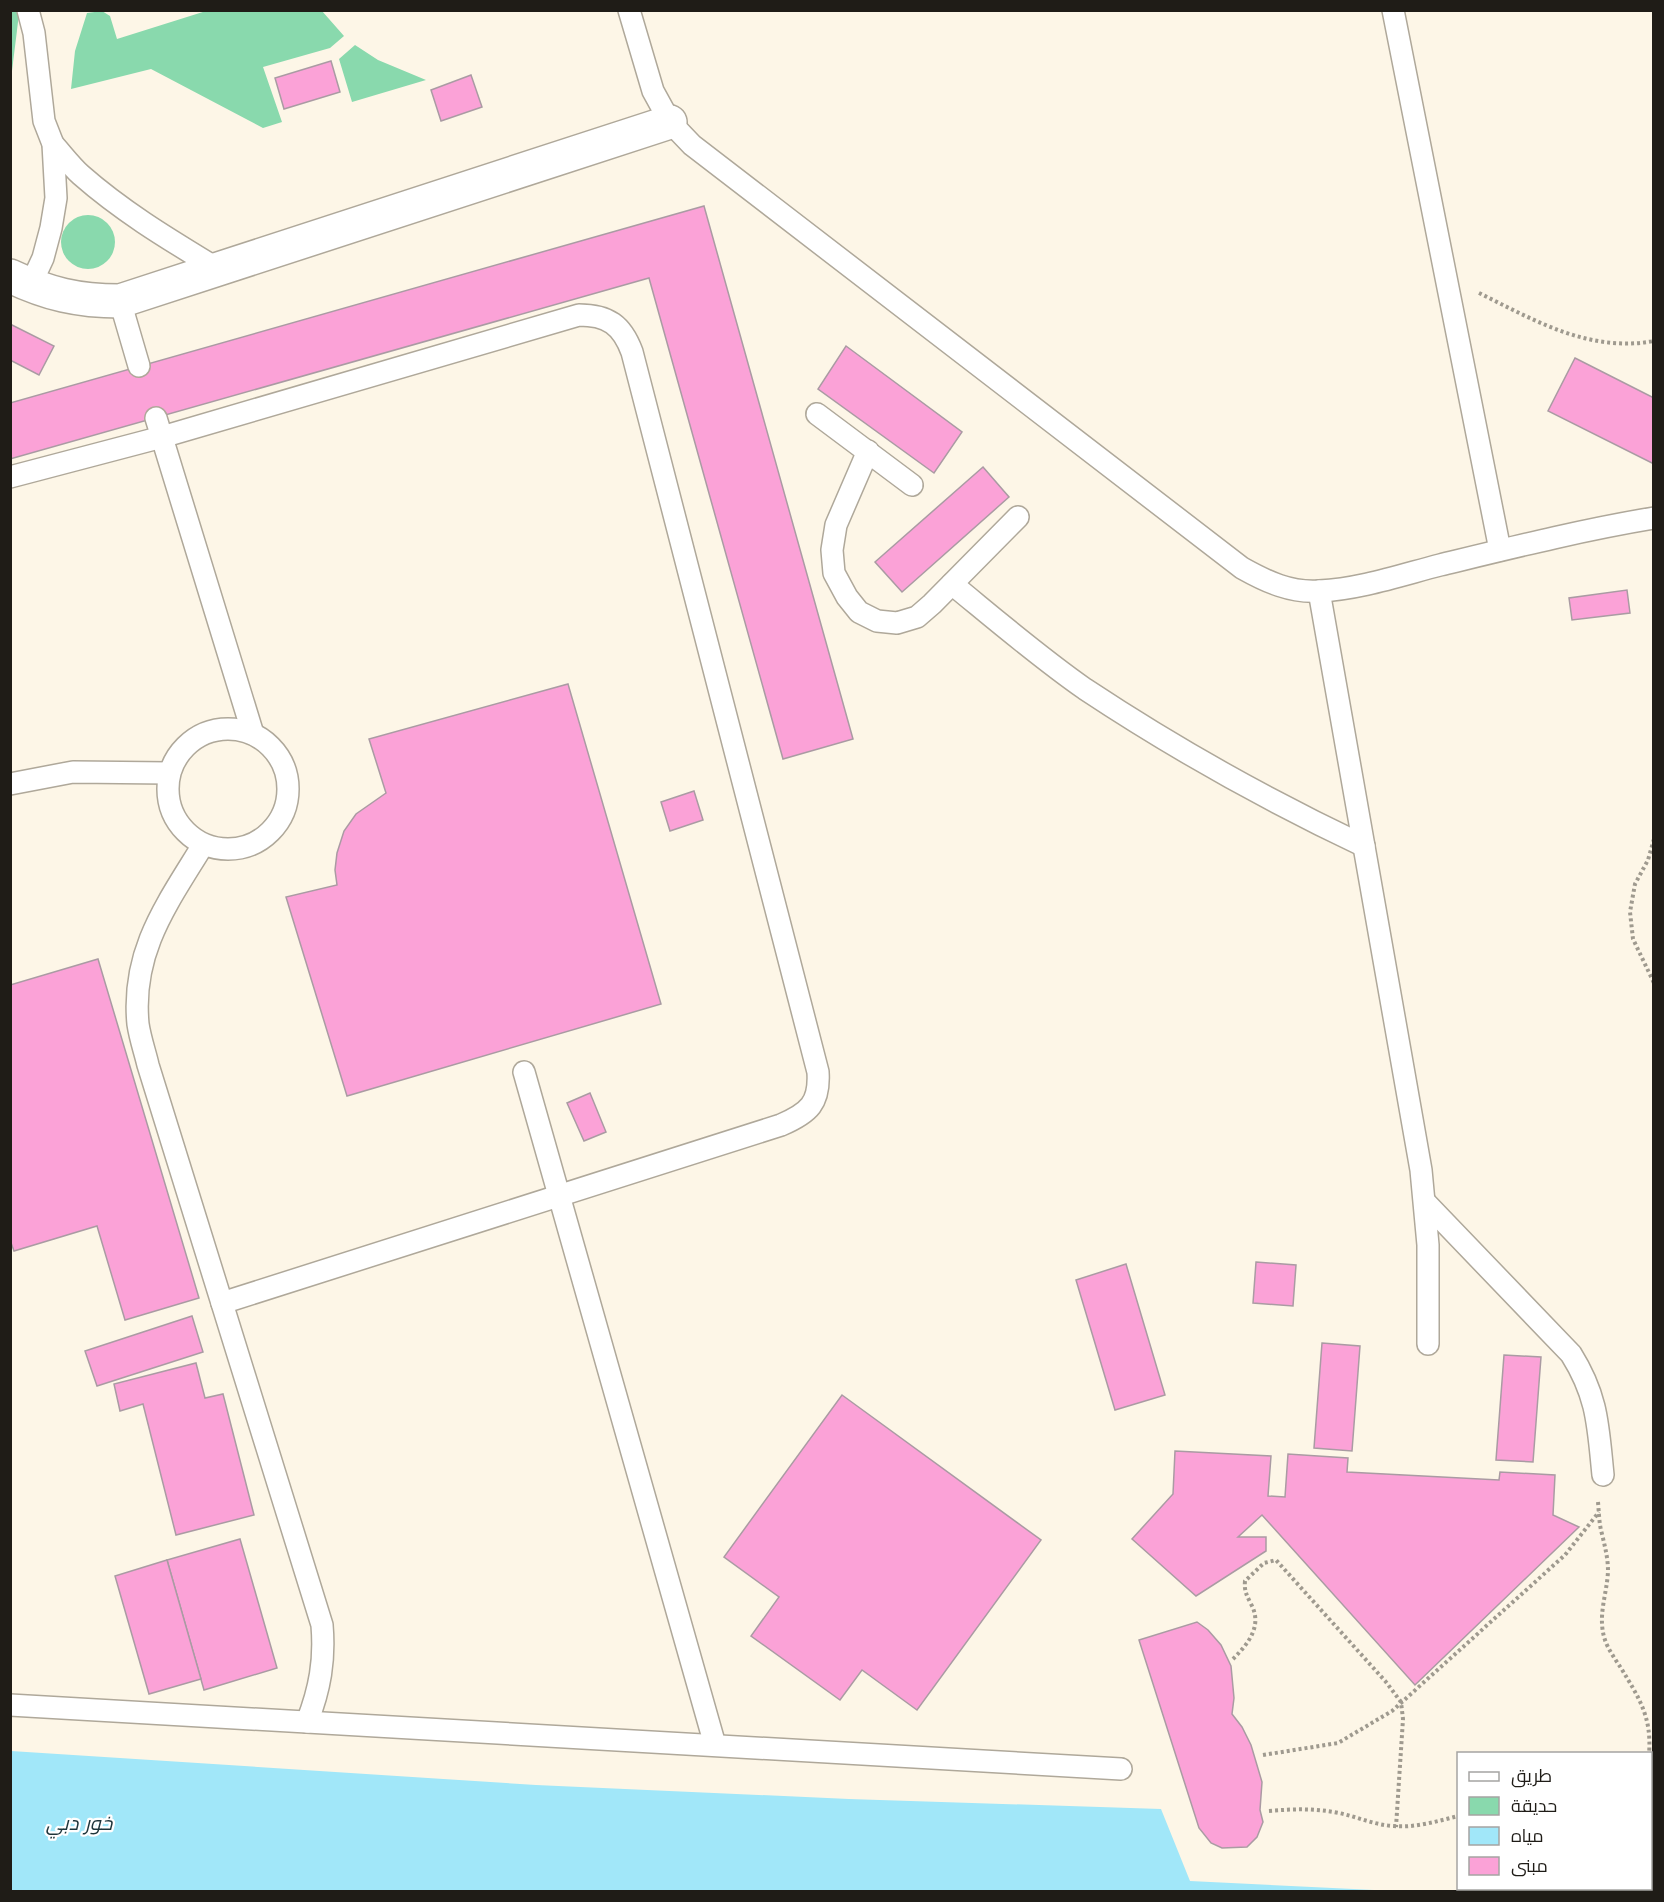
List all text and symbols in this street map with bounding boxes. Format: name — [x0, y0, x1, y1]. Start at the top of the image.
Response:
legend — [1457, 1752, 1652, 1890]
text: طريق — [1511, 1763, 1552, 1789]
text: حديقة — [1511, 1793, 1557, 1819]
water label: خور دبي — [46, 1809, 113, 1839]
text: مياه — [1511, 1823, 1544, 1849]
text: مبنى — [1511, 1853, 1548, 1879]

